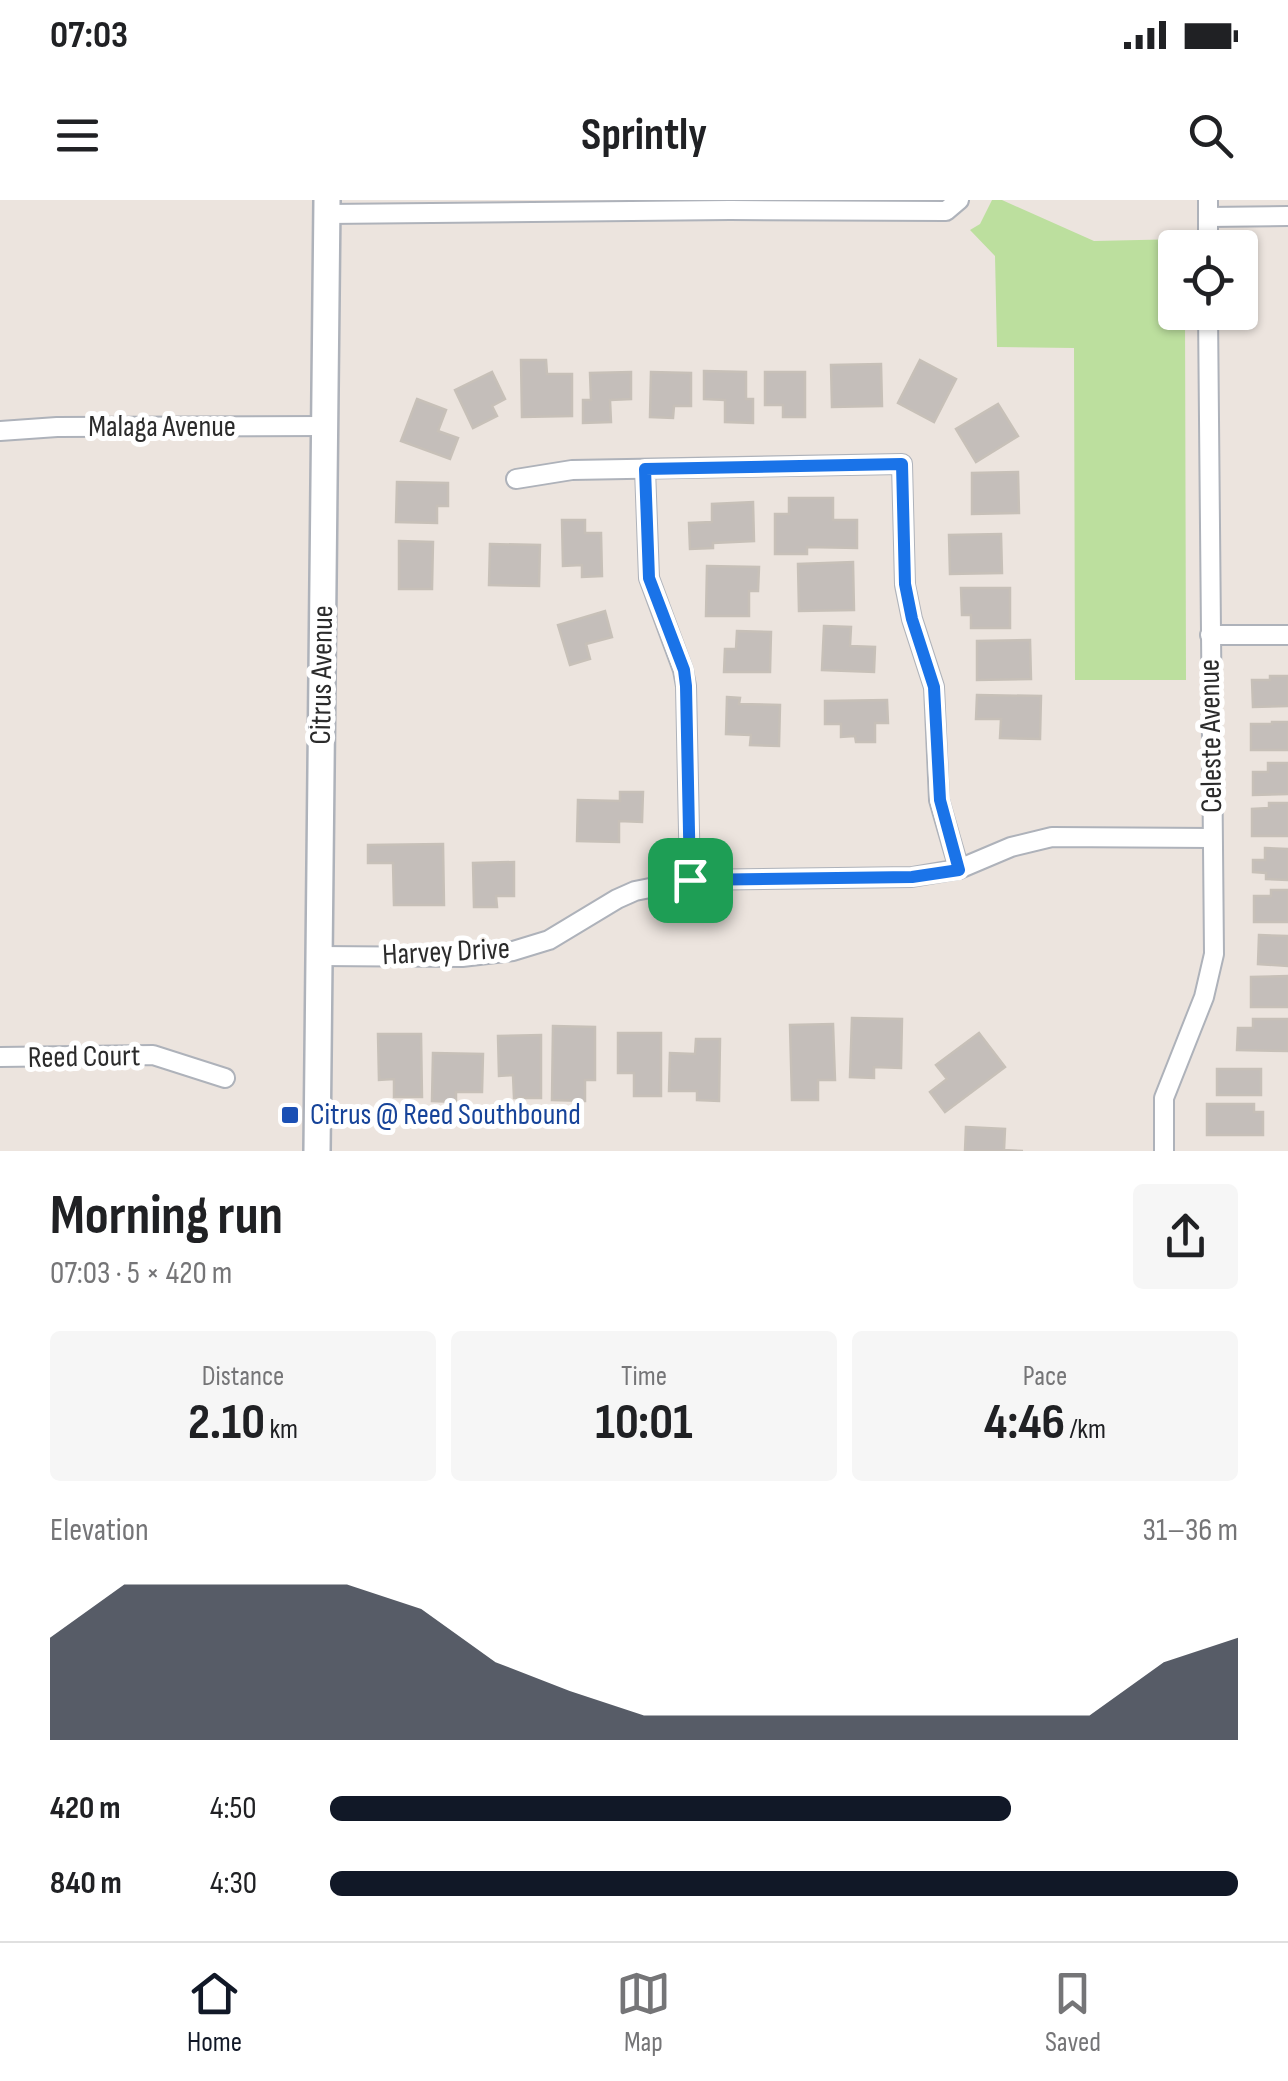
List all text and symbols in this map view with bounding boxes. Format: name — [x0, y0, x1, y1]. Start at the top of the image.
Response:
text: 07:03 — [50, 13, 128, 58]
icon: menu — [50, 108, 105, 163]
text: Sprintly — [581, 108, 707, 163]
icon: search — [1183, 108, 1238, 163]
map controls — [1158, 230, 1258, 330]
button: locate — [1158, 230, 1258, 330]
street label: Malaga Avenue — [88, 409, 236, 445]
street label: Citrus Avenue — [303, 605, 341, 745]
street label: Celeste Avenue — [1192, 659, 1230, 813]
pin — [648, 838, 733, 923]
icon: arrive — [663, 853, 718, 908]
street label: Harvey Drive — [381, 931, 511, 973]
street label: Reed Court — [28, 1038, 140, 1076]
place label: Citrus @ Reed Southbound — [310, 1097, 581, 1133]
marker: Citrus @ Reed Southbound — [279, 1104, 301, 1126]
text: Morning run — [50, 1183, 283, 1250]
button: share — [1133, 1184, 1238, 1289]
text: 07:03 · 5 × 420 m — [50, 1254, 232, 1293]
text: Distance — [202, 1360, 284, 1393]
text: Time — [621, 1360, 667, 1393]
text: Pace — [1023, 1360, 1067, 1393]
text: 2.10 — [188, 1393, 265, 1453]
text: 10:01 — [595, 1393, 693, 1453]
text: 4:46 — [984, 1393, 1065, 1453]
text: km — [265, 1413, 298, 1446]
text: /km — [1065, 1413, 1106, 1446]
text: Elevation — [50, 1511, 149, 1550]
text: 31–36 m — [1143, 1511, 1238, 1550]
text: 420 m — [50, 1789, 120, 1828]
text: 4:50 — [210, 1789, 257, 1828]
text: 840 m — [50, 1864, 122, 1903]
text: 4:30 — [210, 1864, 257, 1903]
tab: Home — [187, 1966, 242, 2059]
tab: Map — [616, 1966, 671, 2059]
tab: Saved — [1045, 1966, 1101, 2059]

